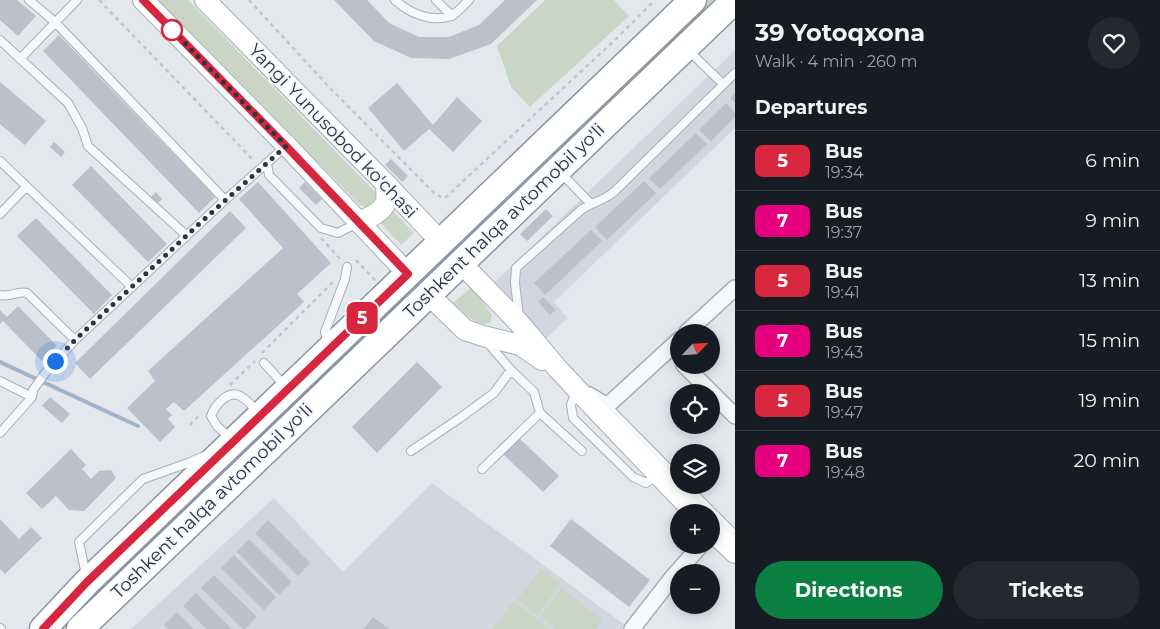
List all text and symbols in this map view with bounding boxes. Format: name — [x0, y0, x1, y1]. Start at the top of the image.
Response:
button: heart — [1088, 17, 1140, 69]
text: 39 Yotoqxona — [755, 18, 925, 47]
unlabelled marker — [161, 19, 183, 41]
street label: Yangi Yunusobod ko'chasi — [244, 39, 422, 223]
text: Walk · 4 min · 260 m — [755, 52, 917, 71]
text: Departures — [755, 96, 867, 119]
street label: Toshkent halqa avtomobil yo'li — [399, 119, 609, 323]
text: Bus — [825, 140, 863, 163]
text: 6 min — [1085, 149, 1140, 172]
text: 5 — [777, 150, 788, 172]
text: 19:34 — [825, 163, 864, 182]
text: Bus — [825, 200, 863, 223]
text: 9 min — [1085, 209, 1140, 232]
text: 7 — [777, 210, 788, 232]
text: 19:37 — [825, 223, 862, 242]
text: Bus — [825, 260, 863, 283]
text: 13 min — [1079, 269, 1140, 292]
text: 5 — [777, 270, 788, 292]
text: 19:41 — [825, 283, 860, 302]
line badge: 5 — [346, 302, 378, 334]
text: 5 — [357, 307, 367, 329]
text: Bus — [825, 320, 863, 343]
north arrow — [670, 324, 720, 374]
map controls — [670, 324, 720, 614]
text: 15 min — [1079, 329, 1140, 352]
text: 7 — [777, 330, 788, 352]
text: 19:43 — [825, 343, 863, 362]
your location — [43, 349, 68, 374]
text: Bus — [825, 380, 863, 403]
button: locate — [670, 384, 720, 434]
text: 19 min — [1078, 389, 1140, 412]
text: 5 — [777, 390, 788, 412]
street label: Toshkent halqa avtomobil yo'li — [107, 399, 317, 603]
text: 19:47 — [825, 403, 863, 422]
text: Bus — [825, 440, 863, 463]
button: layers — [670, 444, 720, 494]
text: 20 min — [1074, 449, 1140, 472]
text: 7 — [777, 450, 788, 472]
text: 19:48 — [825, 463, 865, 482]
button: + — [670, 504, 720, 554]
button: Directions — [755, 561, 943, 619]
button: Tickets — [953, 561, 1140, 619]
button: − — [670, 564, 720, 614]

